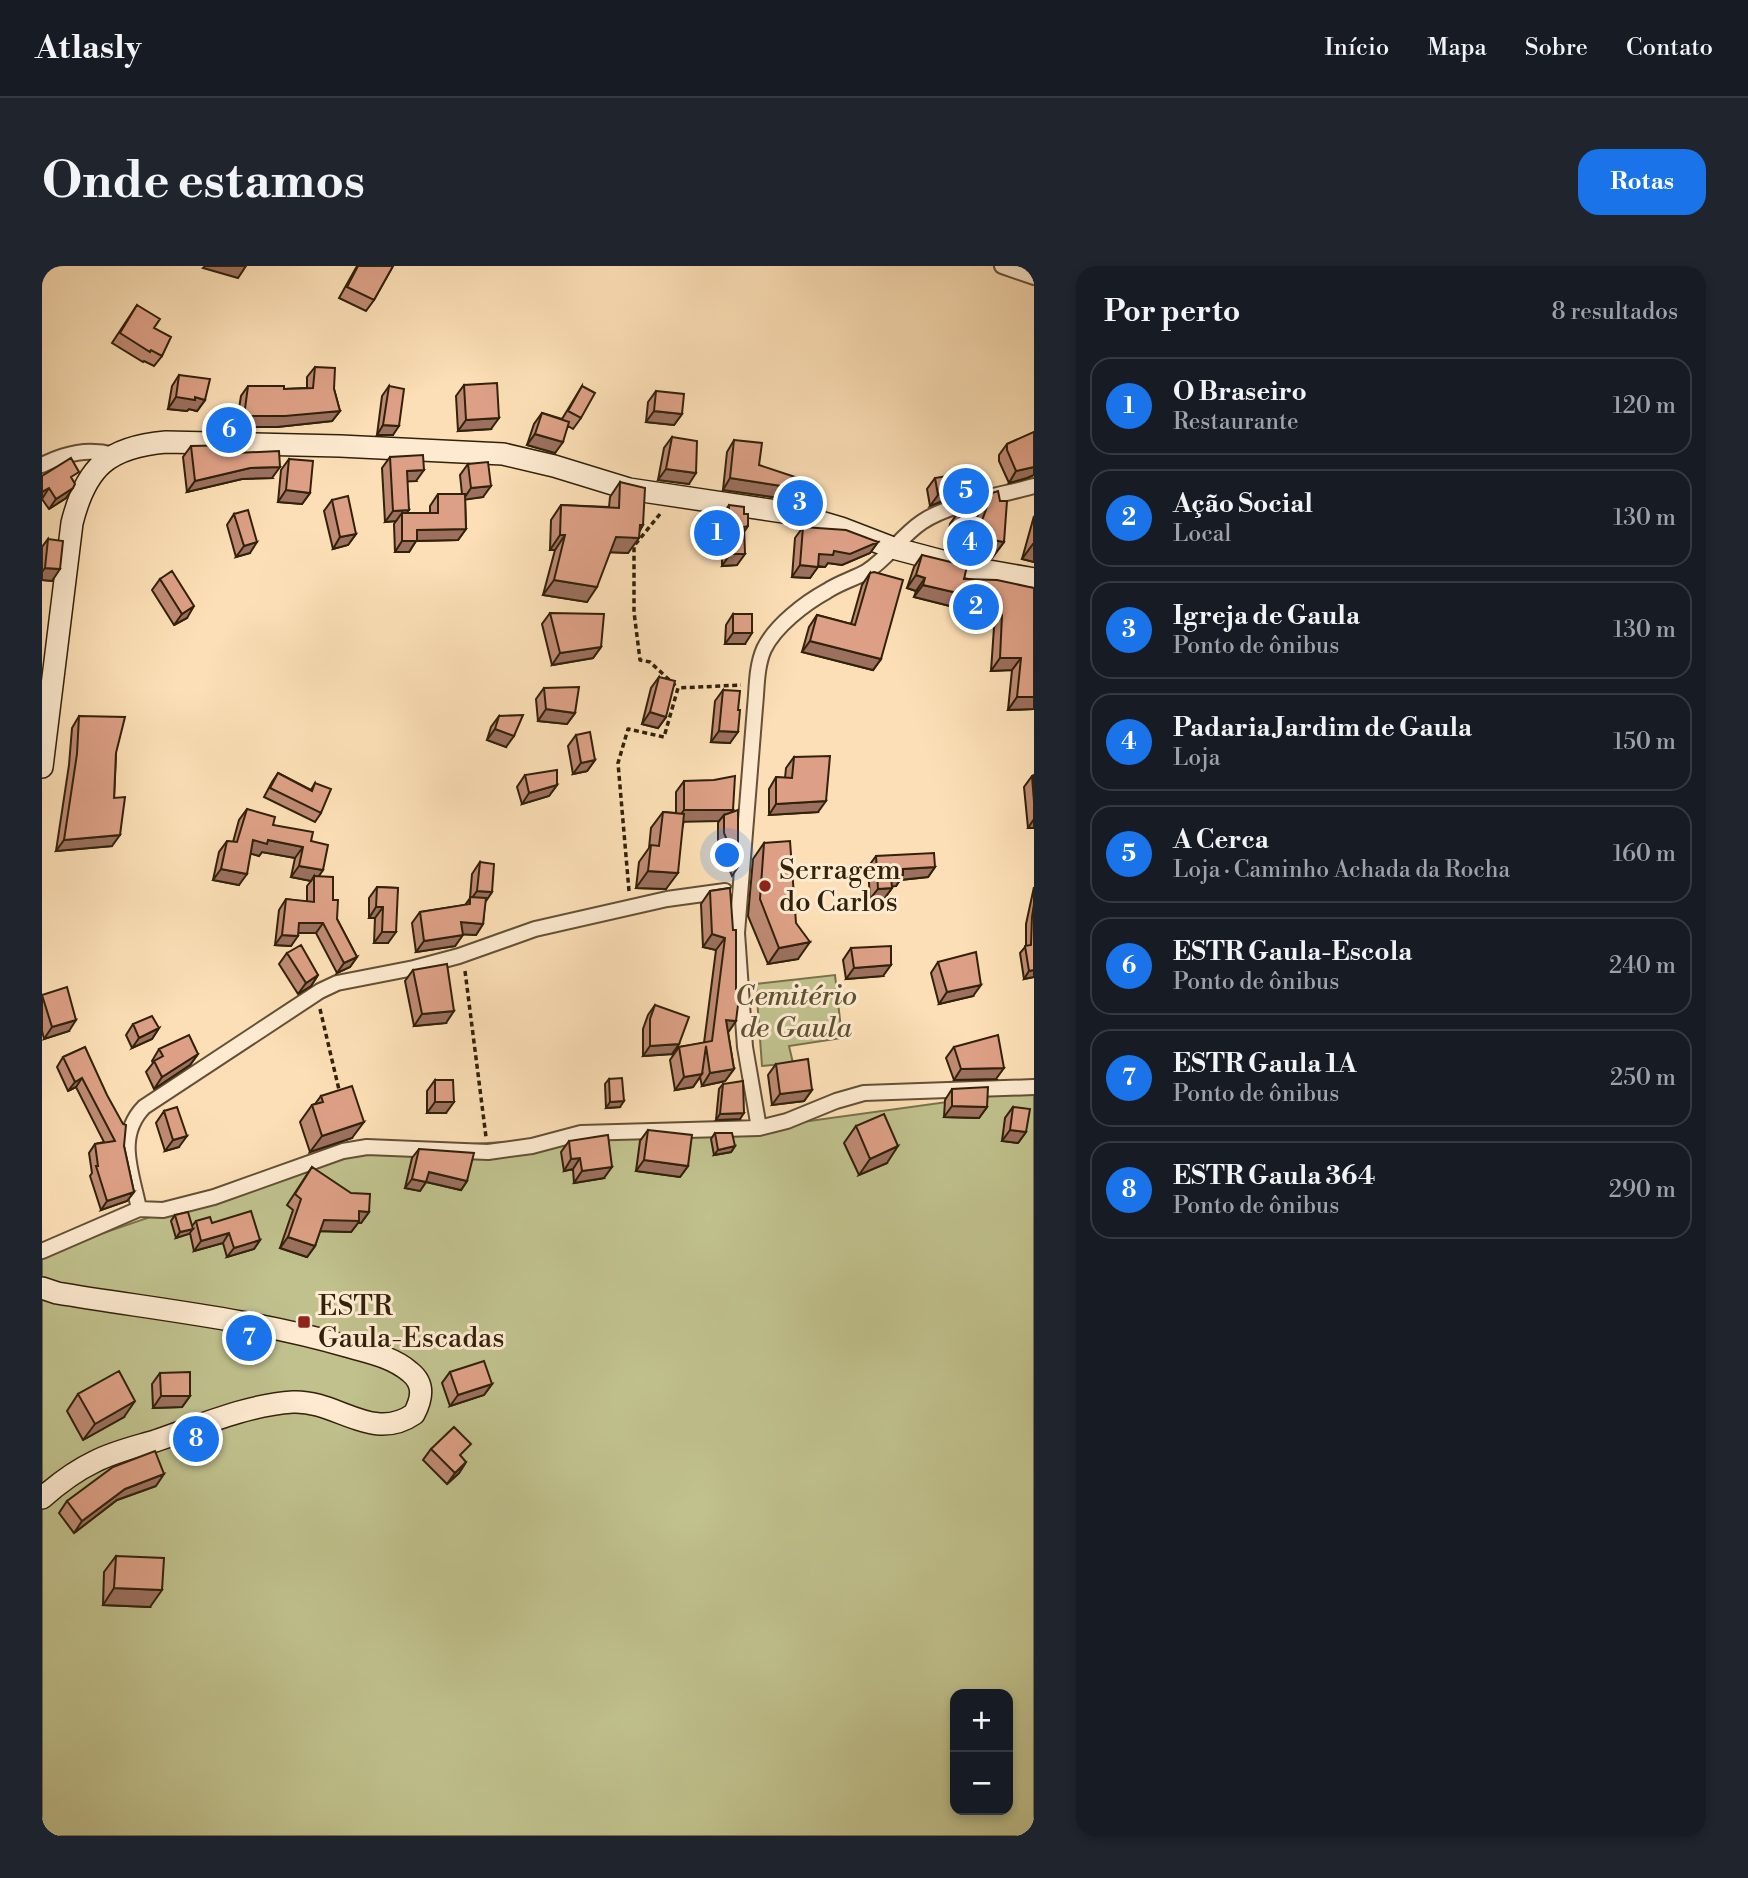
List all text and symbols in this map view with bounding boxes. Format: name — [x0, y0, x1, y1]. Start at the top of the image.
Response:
text: Atlasly — [35, 28, 141, 69]
text: Início — [1325, 33, 1389, 63]
text: Mapa — [1427, 33, 1487, 63]
text: Sobre — [1525, 33, 1588, 63]
text: Contato — [1626, 33, 1713, 63]
button: Rotas — [1578, 149, 1706, 215]
text: Onde estamos — [42, 152, 365, 213]
text: Por perto — [1104, 293, 1240, 331]
text: 8 resultados — [1552, 298, 1678, 326]
text: O Braseiro — [1173, 376, 1307, 408]
text: 1 — [1123, 392, 1135, 420]
text: 120 m — [1612, 392, 1676, 420]
pin: 6 — [206, 404, 252, 456]
text: Restaurante — [1173, 408, 1299, 436]
pin: 5 — [943, 465, 989, 517]
pin: 3 — [777, 477, 823, 529]
text: Ação Social — [1173, 488, 1313, 520]
text: 2 — [1122, 504, 1136, 532]
text: 130 m — [1613, 504, 1676, 532]
pin: 1 — [694, 507, 740, 559]
pin: 4 — [947, 517, 993, 569]
text: Local — [1173, 520, 1231, 548]
pin: 2 — [953, 581, 999, 633]
text: Igreja de Gaula — [1173, 600, 1360, 632]
text: 3 — [1122, 616, 1136, 644]
text: 130 m — [1613, 616, 1676, 644]
text: Ponto de ônibus — [1173, 632, 1339, 660]
text: Padaria Jardim de Gaula — [1173, 712, 1472, 744]
text: 4 — [1121, 728, 1137, 756]
text: 150 m — [1613, 728, 1676, 756]
text: Loja — [1173, 744, 1220, 772]
text: A Cerca — [1173, 824, 1269, 856]
your location — [710, 838, 744, 872]
text: 5 — [1122, 840, 1136, 868]
text: 160 m — [1613, 840, 1676, 868]
place label: Serragem do Carlos — [779, 853, 901, 920]
text: Loja · Caminho Achada da Rocha — [1173, 856, 1510, 884]
marker: Serragem do Carlos — [757, 878, 773, 894]
text: ESTR Gaula-Escola — [1173, 936, 1412, 968]
text: 6 — [1122, 952, 1136, 980]
text: 240 m — [1609, 952, 1676, 980]
text: Ponto de ônibus — [1173, 968, 1339, 996]
park label: Cemitério de Gaula — [735, 979, 857, 1046]
text: ESTR Gaula 1A — [1173, 1048, 1357, 1080]
text: 7 — [1122, 1064, 1136, 1092]
text: 250 m — [1610, 1064, 1676, 1092]
text: Ponto de ônibus — [1173, 1080, 1339, 1108]
text: ESTR Gaula 364 — [1173, 1160, 1375, 1192]
text: 8 — [1122, 1176, 1136, 1204]
text: 290 m — [1609, 1176, 1676, 1204]
text: Ponto de ônibus — [1173, 1192, 1339, 1220]
place label: ESTR Gaula-Escadas — [318, 1289, 505, 1356]
pin: 7 — [226, 1312, 272, 1364]
marker: ESTR Gaula-Escadas — [296, 1314, 312, 1330]
pin: 8 — [173, 1413, 219, 1465]
map controls — [950, 1689, 1013, 1815]
button: + — [950, 1689, 1013, 1752]
button: − — [950, 1752, 1013, 1815]

